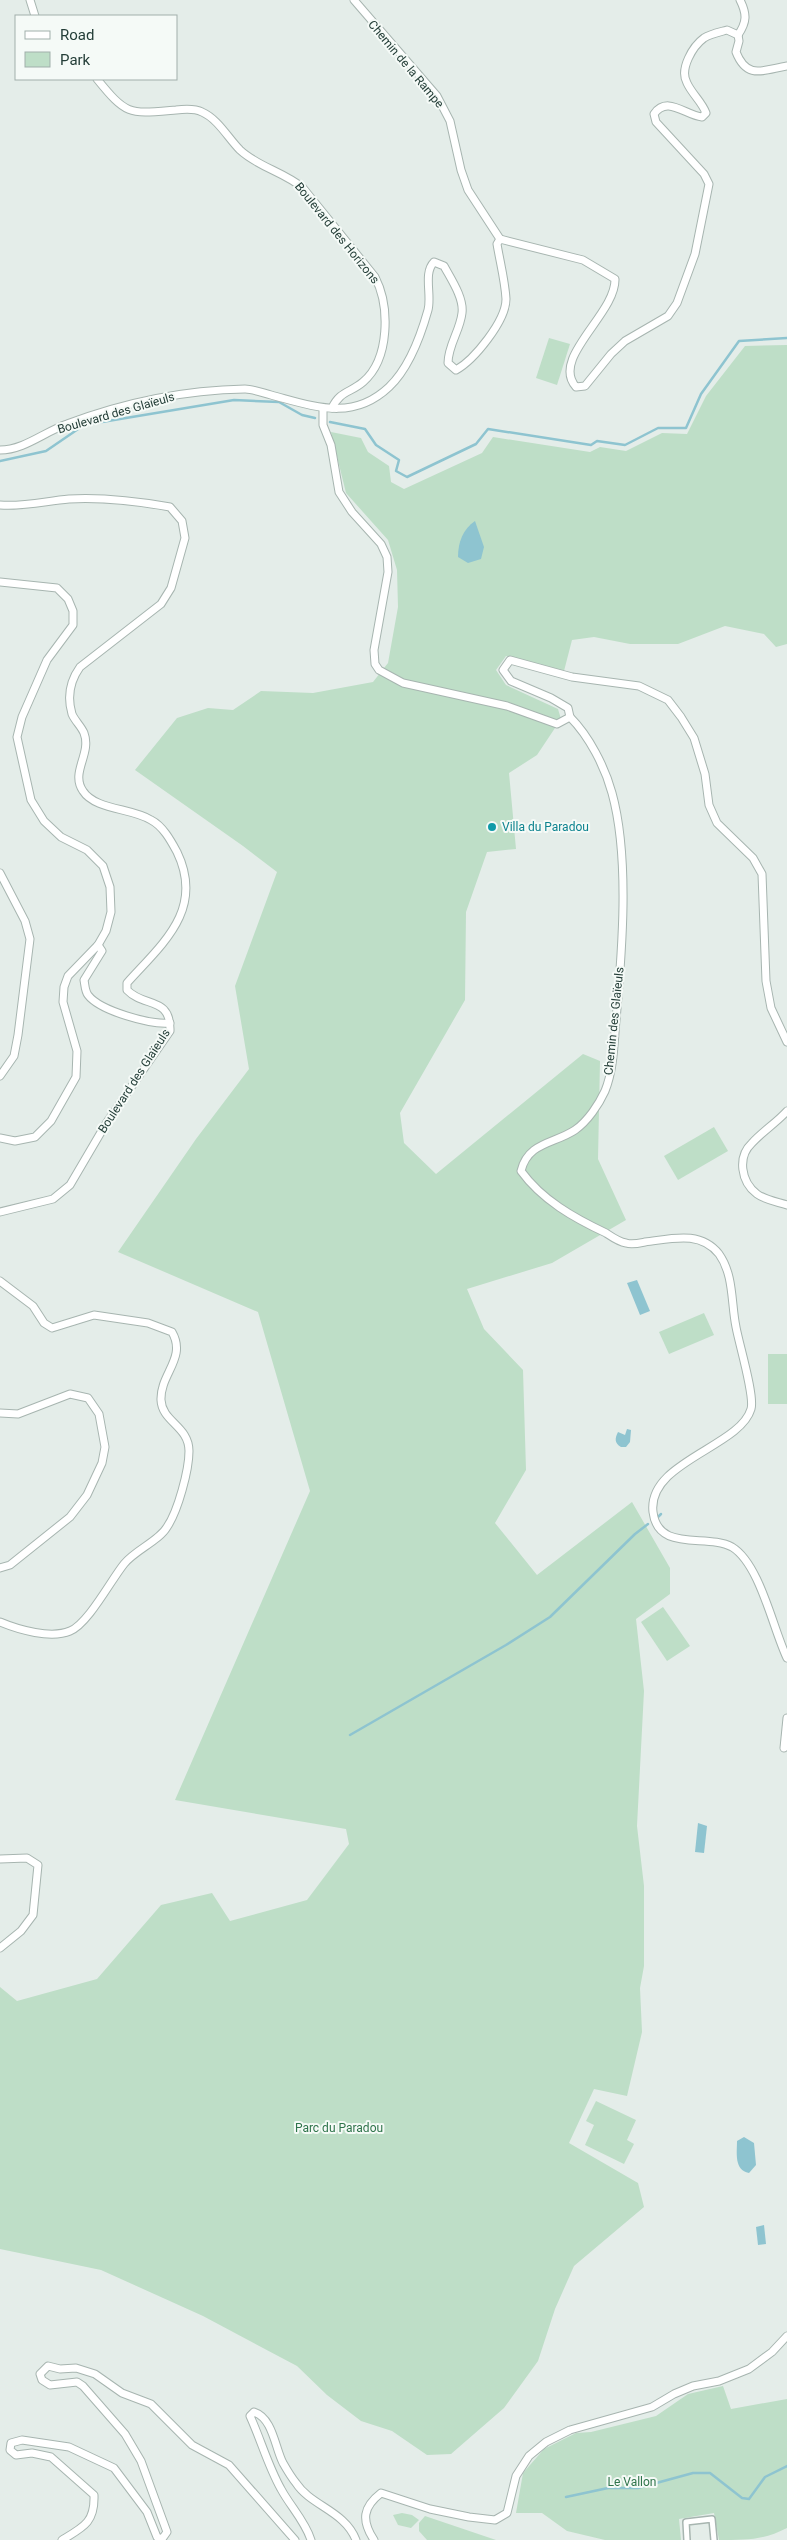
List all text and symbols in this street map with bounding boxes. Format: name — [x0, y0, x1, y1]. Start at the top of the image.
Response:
legend — [15, 15, 178, 80]
street label: Chemin de la Rampe — [365, 17, 447, 111]
text: Road — [60, 26, 94, 44]
text: Park — [60, 51, 91, 69]
street label: Boulevard des Horizons — [292, 180, 382, 286]
street label: Boulevard des Glaïeuls — [56, 390, 176, 436]
place label: Villa du Paradou — [502, 820, 589, 834]
marker: Villa du Paradou — [486, 821, 498, 833]
street label: Chemin des Glaïeuls — [601, 966, 627, 1076]
street label: Boulevard des Glaïeuls — [95, 1026, 173, 1136]
park label: Parc du Paradou — [295, 2121, 383, 2135]
park label: Le Vallon — [607, 2475, 657, 2489]

